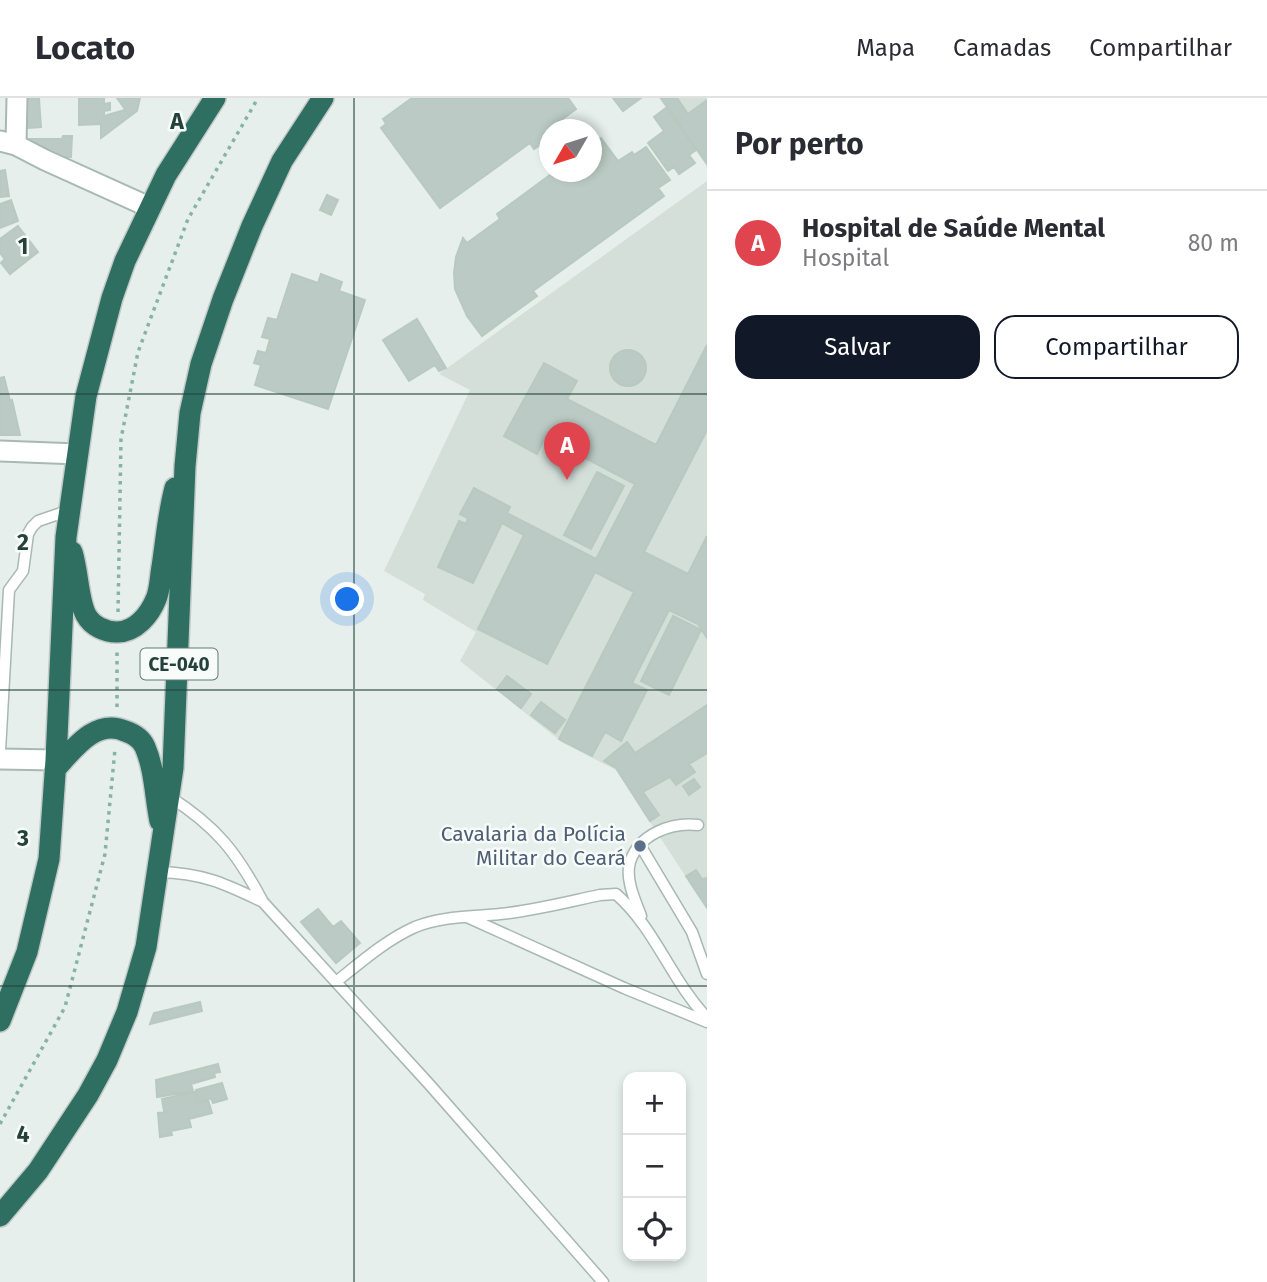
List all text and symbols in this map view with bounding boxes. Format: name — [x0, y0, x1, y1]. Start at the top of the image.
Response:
text: Locato — [35, 28, 135, 68]
text: Mapa — [856, 34, 915, 62]
text: Camadas — [953, 34, 1051, 62]
text: Compartilhar — [1089, 34, 1232, 62]
text: A — [169, 107, 184, 135]
north arrow — [539, 119, 602, 182]
text: Por perto — [735, 126, 864, 162]
text: Hospital de Saúde Mental — [802, 213, 1105, 244]
text: A — [751, 229, 765, 257]
text: 80 m — [1188, 229, 1239, 257]
text: 1 — [18, 232, 28, 260]
text: Hospital — [802, 244, 889, 272]
button: Salvar — [735, 315, 980, 379]
button: Compartilhar — [994, 315, 1239, 379]
pin: A — [544, 422, 590, 480]
text: 2 — [17, 528, 29, 556]
your location — [330, 582, 364, 616]
road number: CE-040 — [140, 649, 218, 680]
place label: Cavalaria da Polícia Militar do Ceará — [441, 821, 626, 871]
text: 3 — [16, 824, 29, 852]
marker: Cavalaria da Polícia Militar do Ceará — [632, 838, 648, 854]
map controls — [623, 1072, 686, 1261]
button: + — [623, 1072, 686, 1135]
text: 4 — [17, 1120, 30, 1148]
button: − — [623, 1135, 686, 1198]
button: locate — [623, 1198, 686, 1261]

